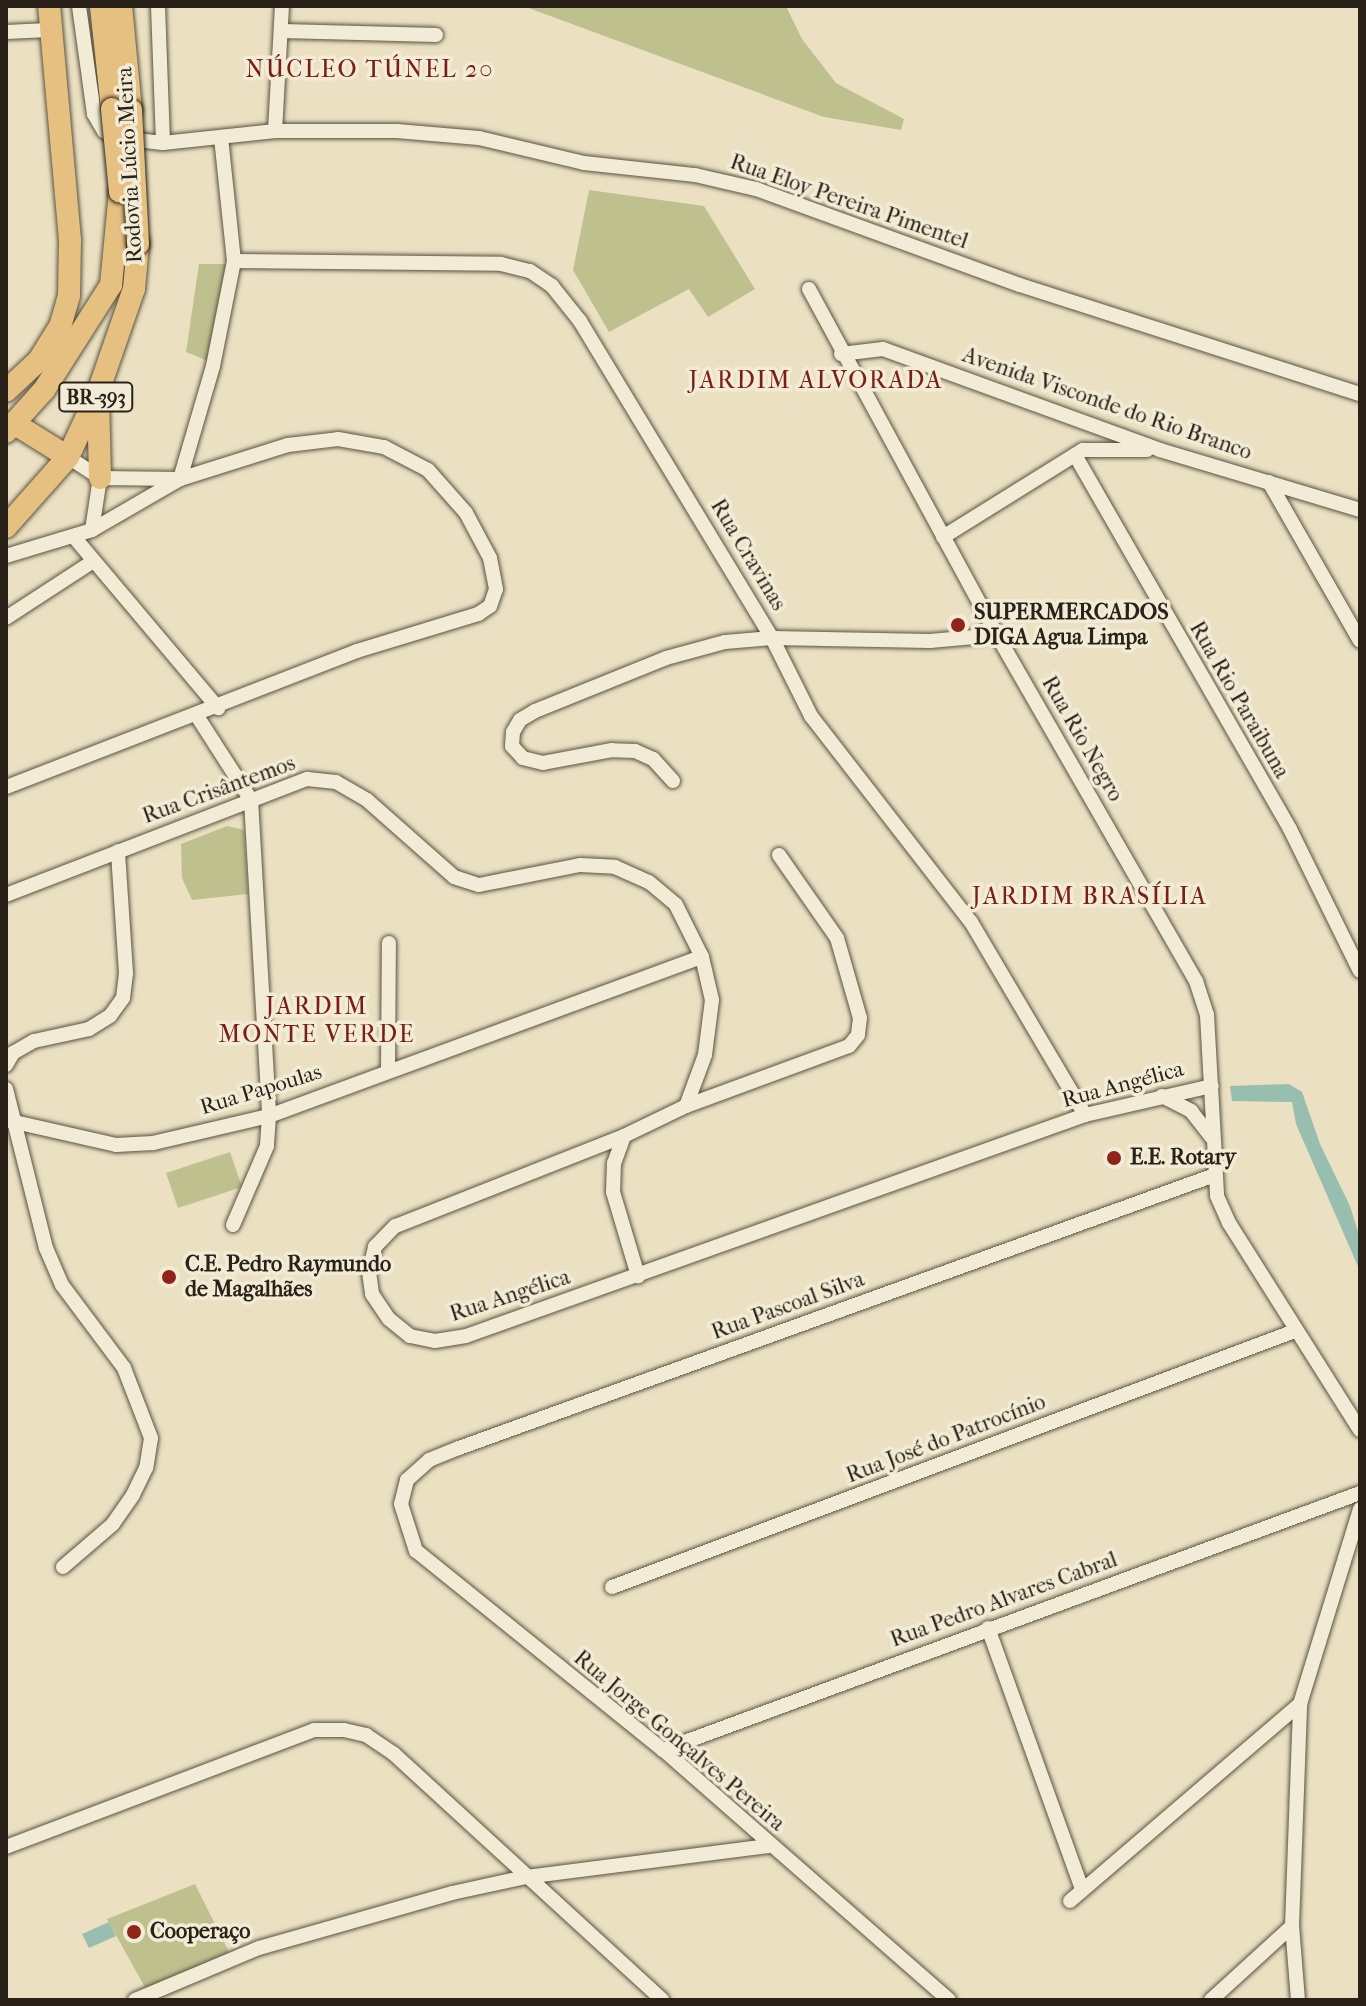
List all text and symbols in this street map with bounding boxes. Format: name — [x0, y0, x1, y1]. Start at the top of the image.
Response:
district label: NÚCLEO TÚNEL 20 — [246, 56, 494, 84]
street label: Rodovia Lúcio Meira — [112, 66, 148, 264]
street label: Rua Eloy Pereira Pimentel — [727, 149, 971, 255]
street label: Avenida Visconde do Rio Branco — [959, 342, 1255, 466]
district label: JARDIM ALVORADA — [689, 367, 943, 395]
road number: BR-393 — [58, 381, 134, 413]
street label: Rua Cravinas — [704, 494, 792, 616]
place label: SUPERMERCADOS DIGA Agua Limpa — [974, 599, 1169, 650]
marker: SUPERMERCADOS DIGA Agua Limpa — [949, 616, 967, 634]
street label: Rua Rio Paraibuna — [1183, 617, 1295, 783]
street label: Rua Rio Negro — [1035, 672, 1129, 806]
street label: Rua Crisântemos — [139, 750, 299, 830]
district label: JARDIM BRASÍLIA — [972, 883, 1208, 911]
district label: JARDIM MONTE VERDE — [219, 993, 415, 1049]
street label: Rua Angélica — [1059, 1056, 1187, 1114]
street label: Rua Papoulas — [197, 1059, 325, 1121]
place label: E.E. Rotary — [1130, 1145, 1236, 1171]
marker: E.E. Rotary — [1105, 1149, 1123, 1167]
place label: C.E. Pedro Raymundo de Magalhães — [185, 1251, 391, 1302]
street label: Rua Angélica — [447, 1264, 573, 1328]
street label: Rua Pascoal Silva — [708, 1266, 868, 1346]
marker: C.E. Pedro Raymundo de Magalhães — [160, 1268, 178, 1286]
street label: Rua José do Patrocínio — [843, 1389, 1049, 1489]
street label: Rua Pedro Alvares Cabral — [887, 1547, 1121, 1653]
street label: Rua Jorge Gonçalves Pereira — [568, 1645, 790, 1837]
place label: Cooperaço — [150, 1919, 250, 1945]
marker: Cooperaço — [125, 1923, 143, 1941]

